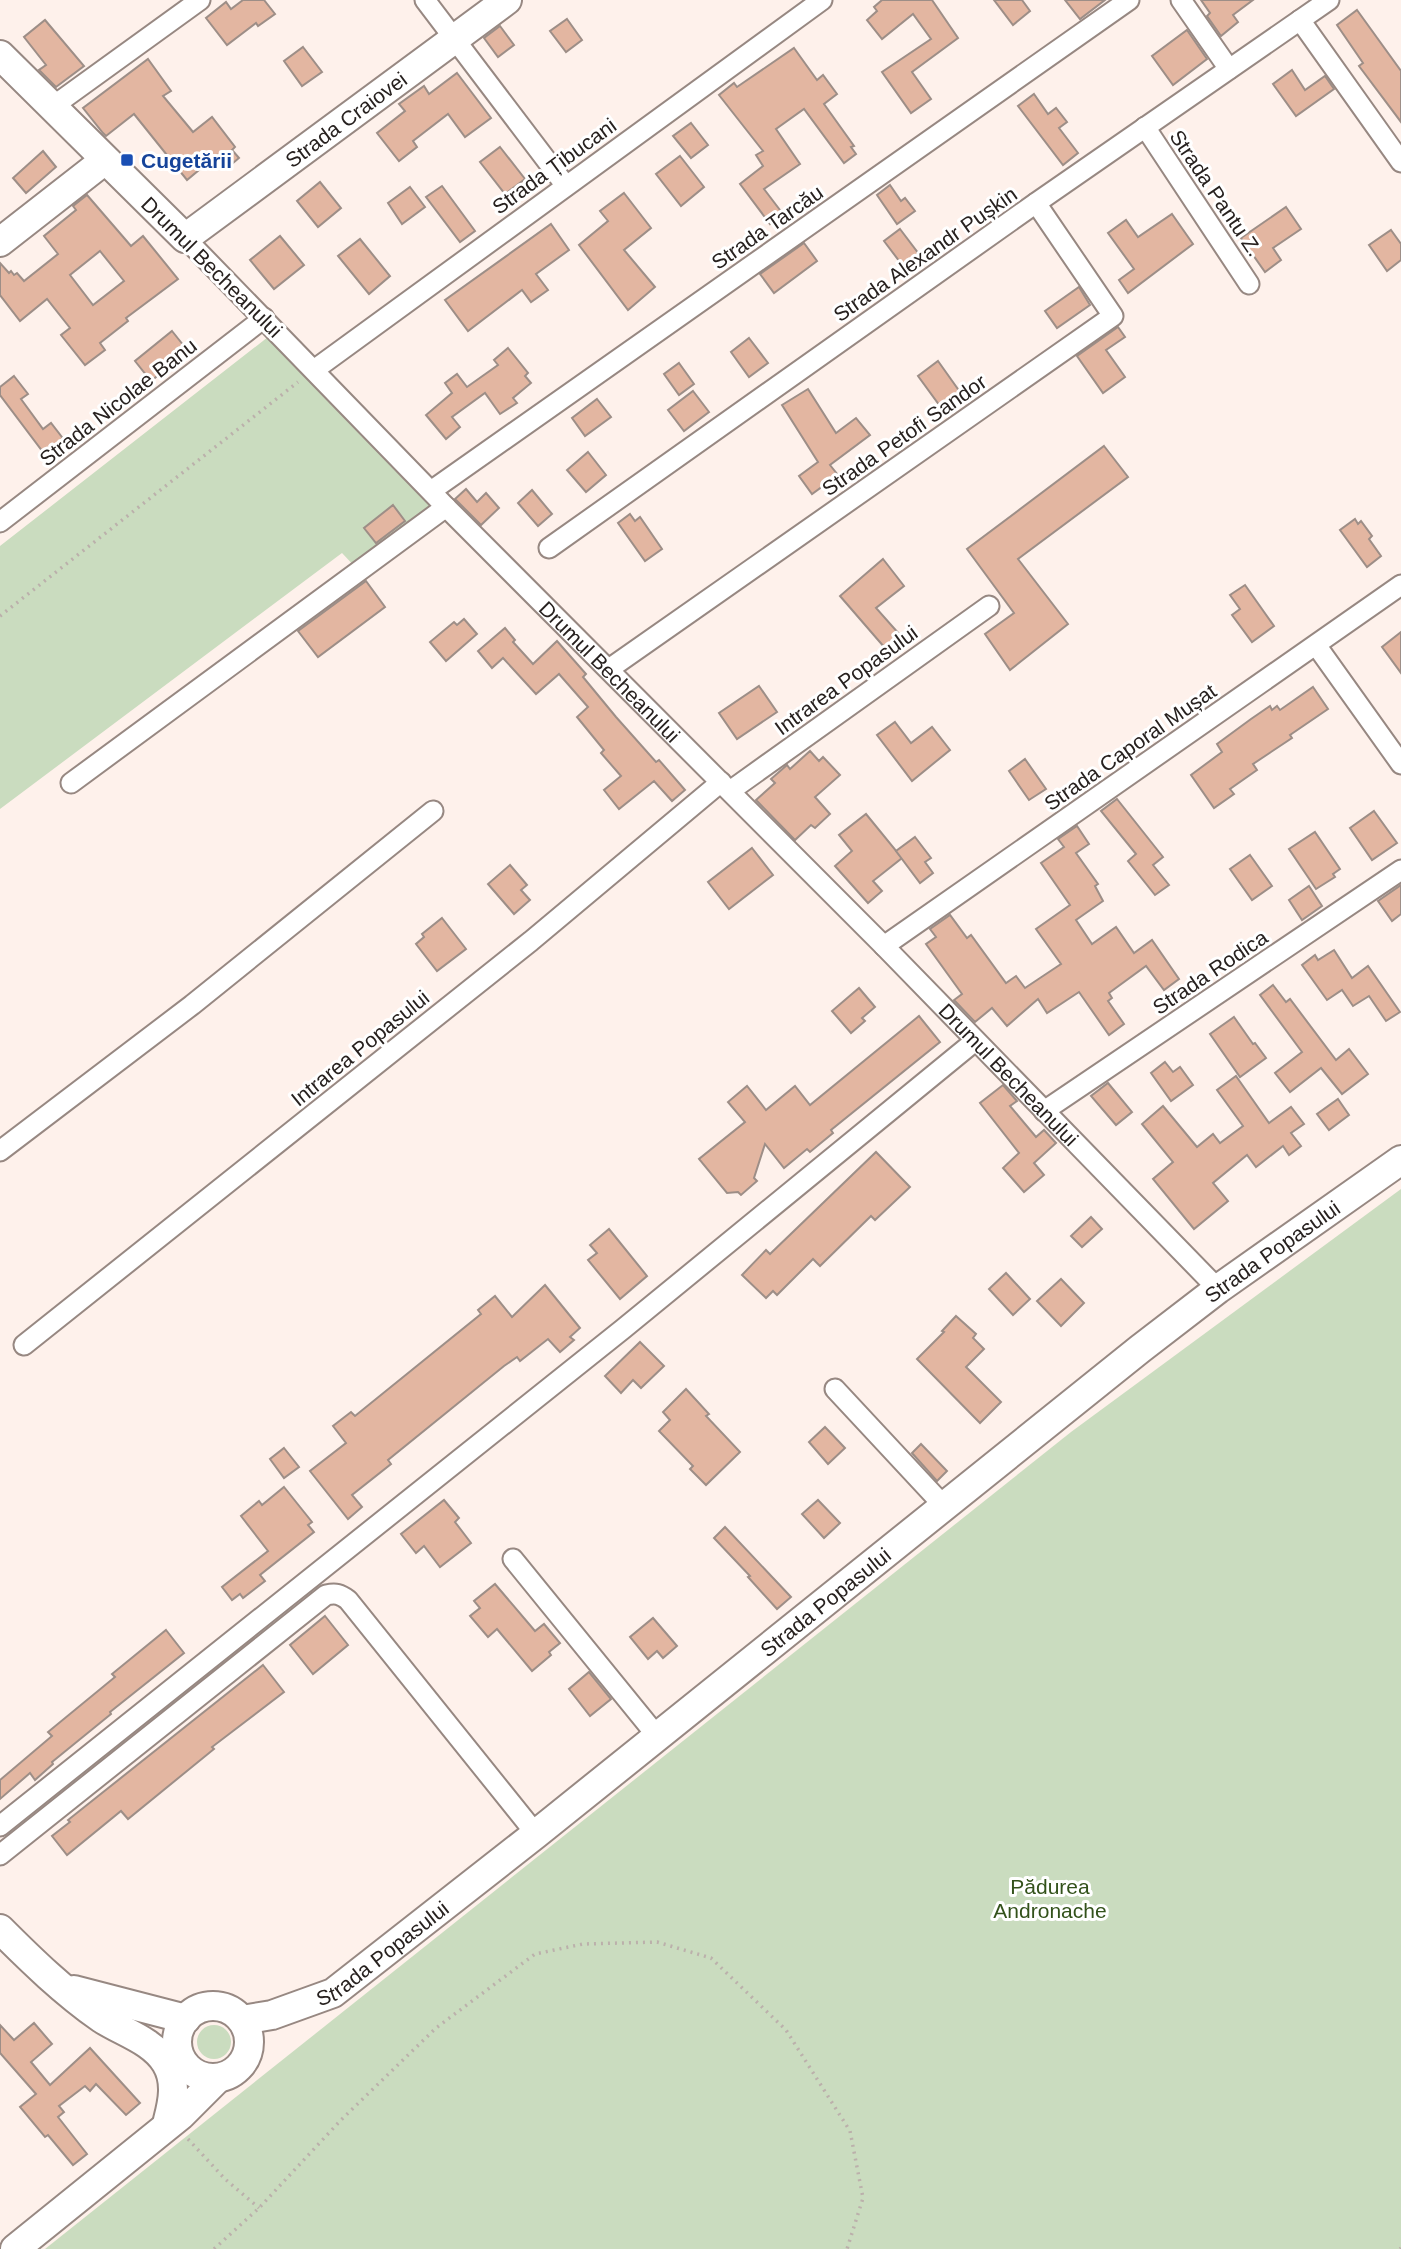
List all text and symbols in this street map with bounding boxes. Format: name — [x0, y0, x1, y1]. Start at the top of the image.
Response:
street label: Strada Craiovei — [281, 67, 411, 172]
street label: Strada Țibucani — [488, 113, 620, 219]
street label: Strada Pantu Z. — [1165, 126, 1267, 260]
place label: Cugetării — [141, 149, 232, 172]
marker: Cugetării — [119, 152, 135, 168]
street label: Strada Tarcău — [707, 180, 827, 274]
street label: Strada Alexandr Pușkin — [829, 182, 1021, 326]
street label: Drumul Becheanului — [137, 192, 287, 342]
street label: Strada Nicolae Banu — [35, 334, 201, 470]
street label: Strada Petofi Sandor — [818, 370, 990, 500]
street label: Drumul Becheanului — [535, 596, 685, 746]
street label: Intrarea Popasului — [770, 621, 922, 739]
street label: Strada Caporal Mușat — [1040, 679, 1220, 815]
street label: Strada Rodica — [1148, 925, 1272, 1019]
street label: Intrarea Popasului — [287, 985, 433, 1111]
street label: Drumul Becheanului — [935, 998, 1083, 1150]
street label: Strada Popasului — [1200, 1196, 1344, 1307]
street label: Strada Popasului — [756, 1543, 895, 1661]
park label: Pădurea Andronache — [993, 1875, 1107, 1922]
street label: Strada Popasului — [313, 1896, 452, 2010]

